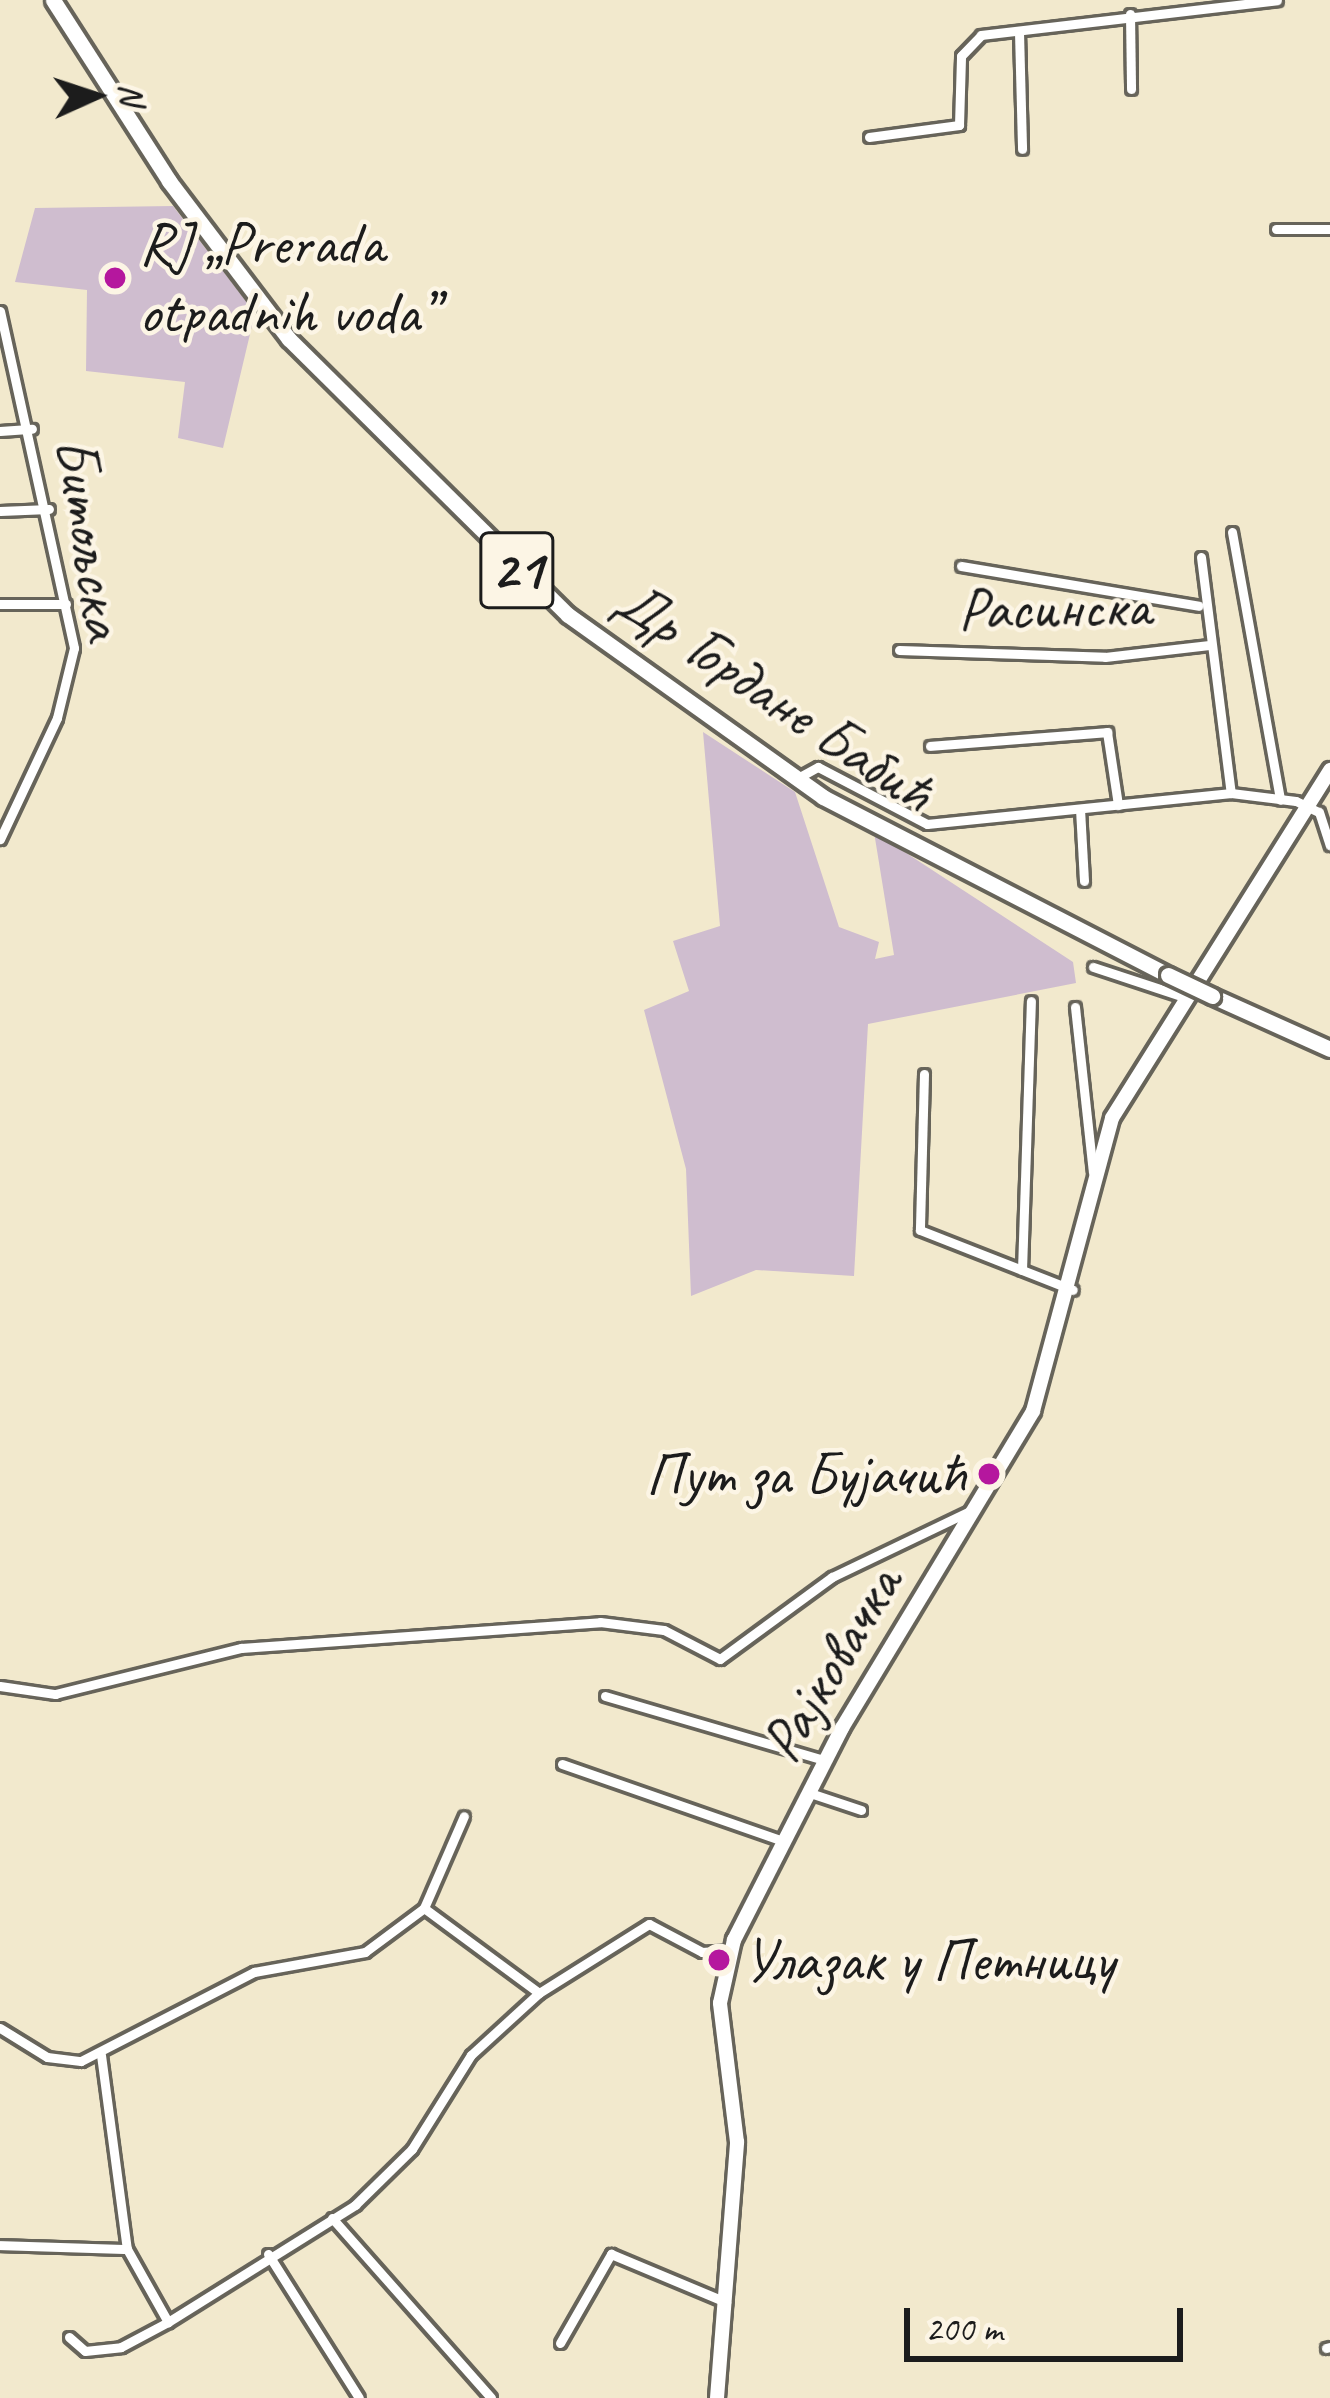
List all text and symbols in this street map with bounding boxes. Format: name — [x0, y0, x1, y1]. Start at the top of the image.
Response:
north arrow — [36, 36, 156, 156]
text: N — [110, 83, 153, 105]
place label: RJ „Prerada otpadnih voda” — [139, 208, 435, 349]
marker: RJ „Prerada otpadnih voda” — [102, 265, 128, 291]
street label: Битољска — [39, 432, 141, 644]
road number: 21 — [478, 519, 556, 621]
street label: Др Гордане Бабић — [602, 564, 946, 828]
street label: Расинска — [957, 570, 1151, 646]
place label: Пут за Бујачић — [646, 1438, 965, 1510]
marker: Пут за Бујачић — [976, 1461, 1002, 1487]
street label: Рајковачка — [745, 1554, 917, 1774]
place label: Улазак у Петницу — [743, 1924, 1114, 1996]
marker: Улазак у Петницу — [706, 1947, 732, 1973]
scale bar — [910, 2284, 1189, 2358]
text: 200 m — [925, 2306, 1002, 2352]

